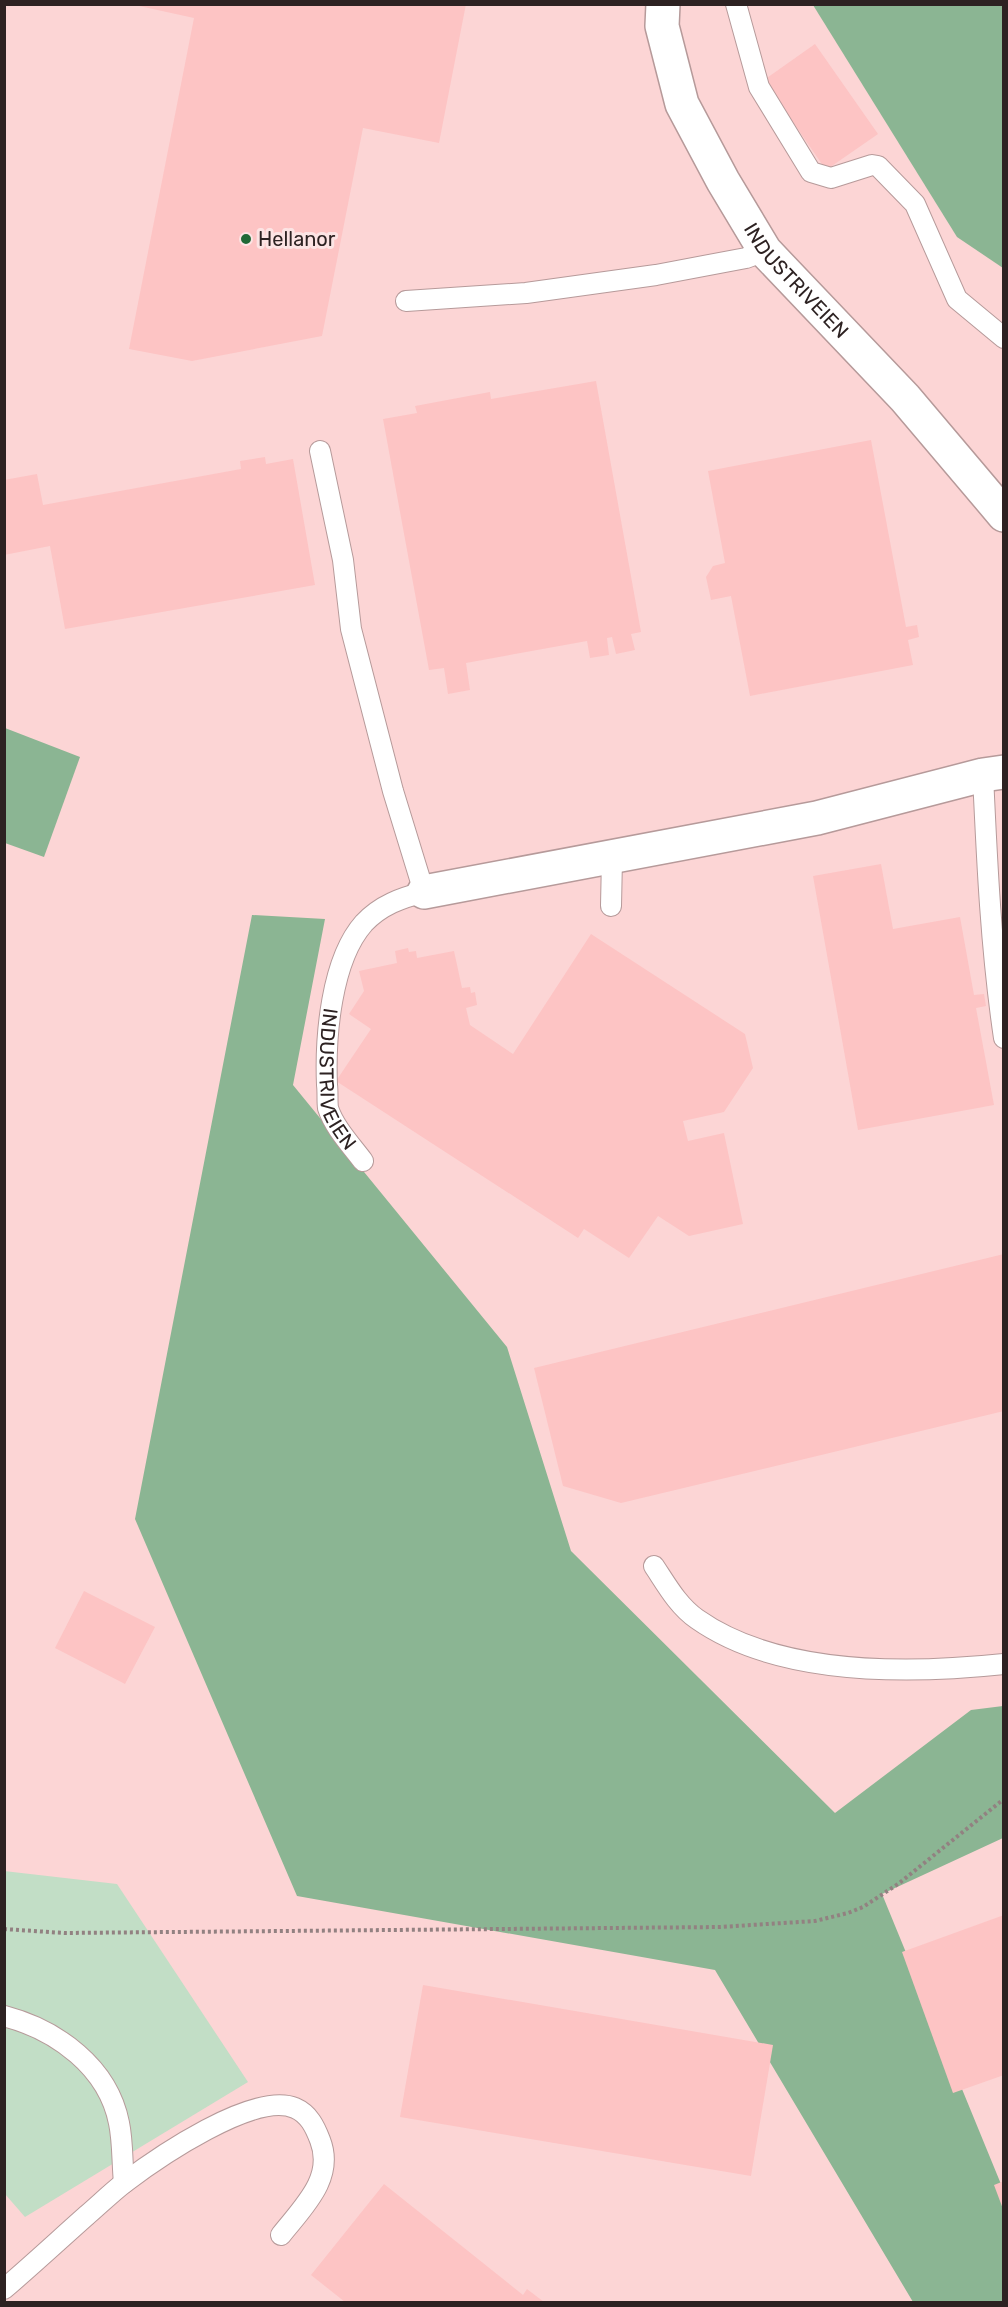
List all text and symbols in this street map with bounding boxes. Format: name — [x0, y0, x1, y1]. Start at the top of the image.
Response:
street label: INDUSTRIVEIEN — [739, 219, 854, 343]
place label: Hellanor — [258, 227, 336, 251]
marker: Hellanor — [239, 232, 253, 246]
street label: INDUSTRIVEIEN — [314, 1006, 362, 1155]

